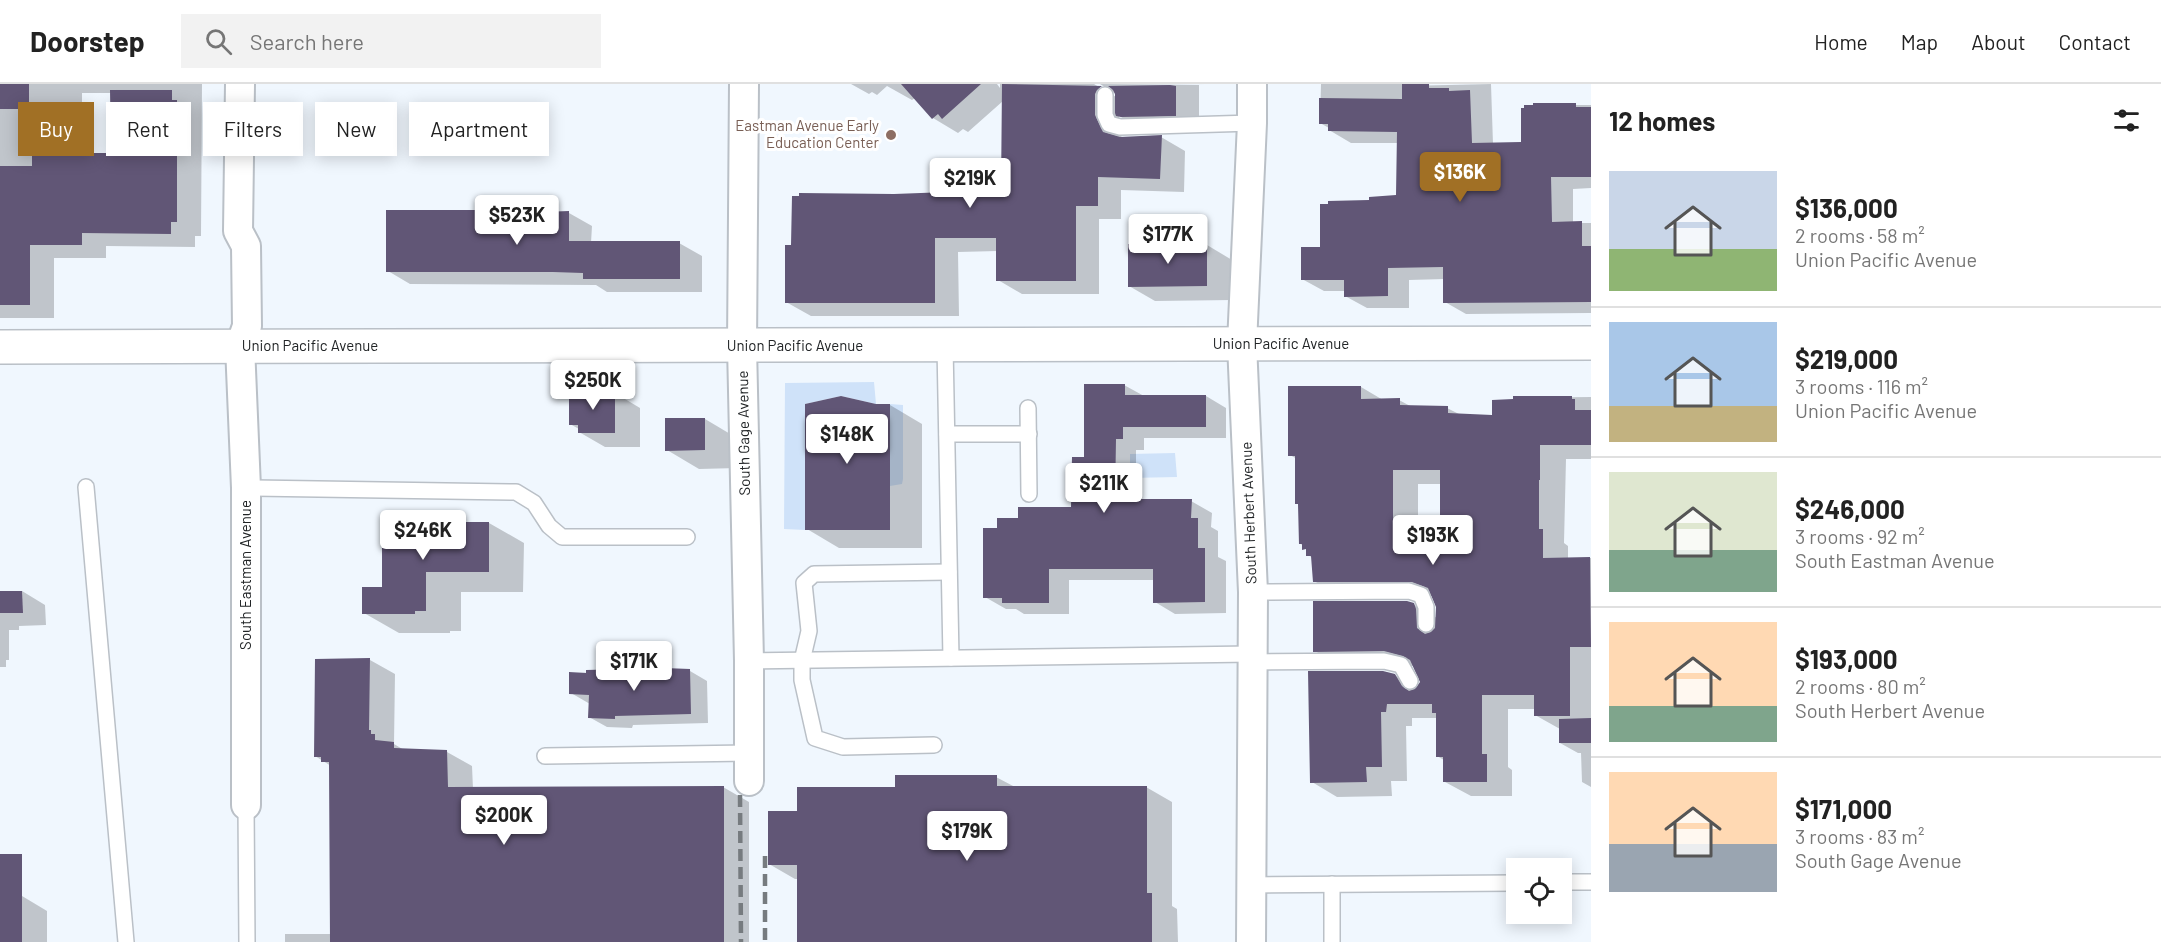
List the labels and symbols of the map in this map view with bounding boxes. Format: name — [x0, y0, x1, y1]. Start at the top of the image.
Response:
place label: Eastman Avenue Early Education Center — [735, 116, 880, 151]
marker: Eastman Avenue Early Education Center — [884, 128, 898, 142]
pin: $136K — [1418, 152, 1502, 203]
pin: $219K — [928, 158, 1012, 209]
pin: $523K — [475, 195, 559, 246]
pin: $177K — [1126, 214, 1210, 265]
street label: Union Pacific Avenue — [1213, 334, 1349, 352]
street label: Union Pacific Avenue — [242, 336, 378, 354]
street label: Union Pacific Avenue — [727, 336, 863, 354]
pin: $250K — [551, 360, 635, 411]
street label: South Gage Avenue — [733, 370, 753, 496]
pin: $148K — [805, 414, 889, 465]
street label: South Herbert Avenue — [1237, 441, 1259, 585]
pin: $211K — [1062, 463, 1146, 514]
street label: South Eastman Avenue — [236, 500, 254, 650]
pin: $246K — [381, 510, 465, 561]
pin: $193K — [1391, 515, 1475, 566]
pin: $171K — [592, 641, 676, 692]
pin: $200K — [462, 795, 546, 846]
pin: $179K — [925, 811, 1009, 862]

